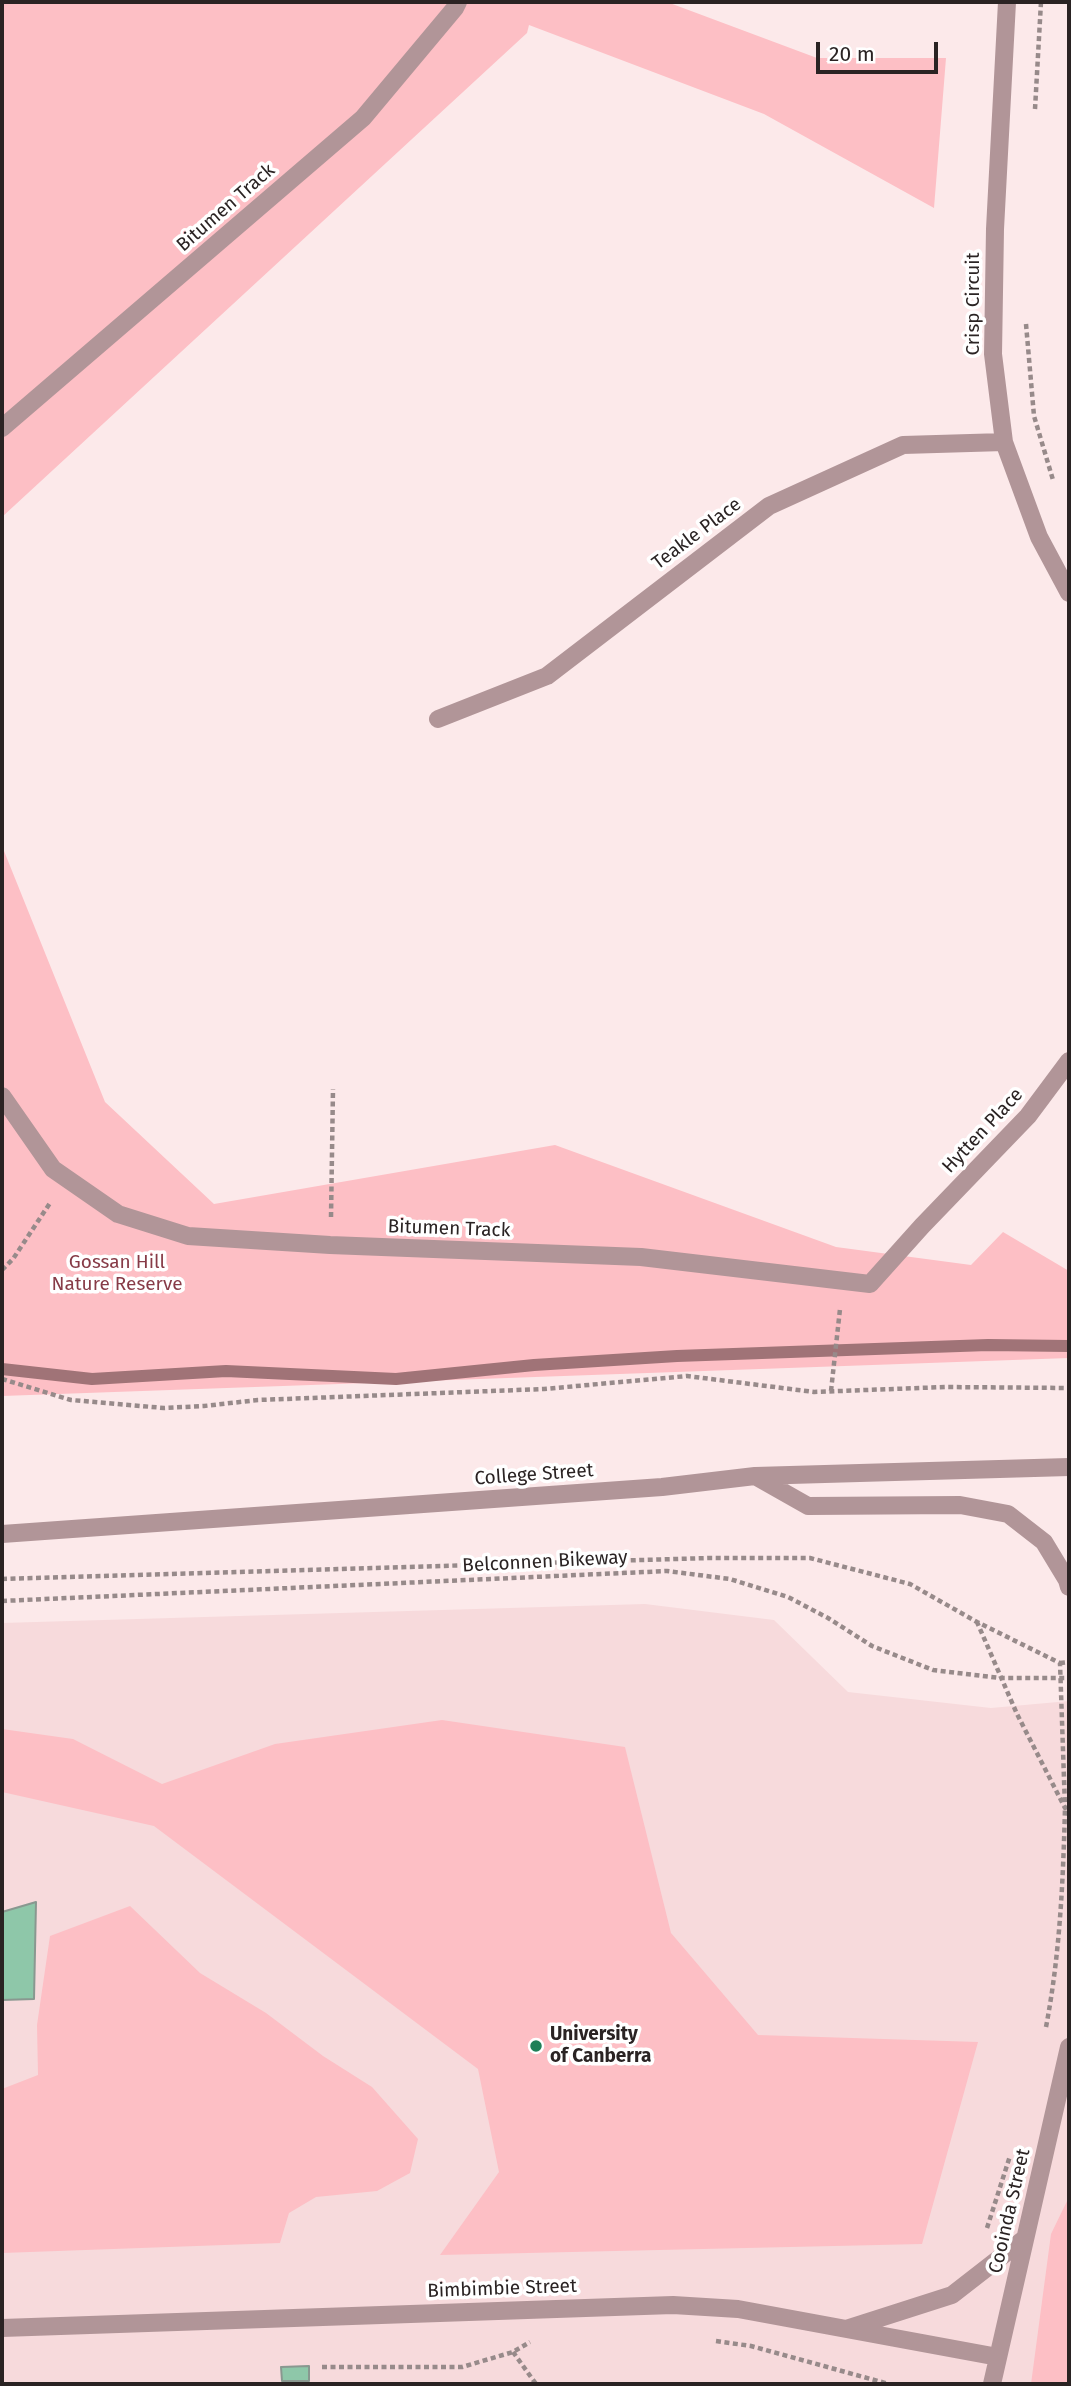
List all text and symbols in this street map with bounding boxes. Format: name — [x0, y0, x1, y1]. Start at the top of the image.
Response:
scale bar — [819, 28, 942, 72]
text: 20 m — [829, 41, 875, 67]
street label: Bitumen Track — [172, 159, 280, 257]
street label: Crisp Circuit — [963, 252, 985, 356]
street label: Teakle Place — [648, 493, 746, 575]
street label: Hytten Place — [938, 1084, 1028, 1178]
street label: Bitumen Track — [387, 1215, 511, 1243]
park label: Gossan Hill Nature Reserve — [51, 1252, 183, 1296]
street label: College Street — [474, 1459, 594, 1491]
street label: Belconnen Bikeway — [462, 1546, 628, 1578]
place label: University of Canberra — [550, 2024, 651, 2068]
marker: University of Canberra — [528, 2038, 544, 2054]
street label: Cooinda Street — [985, 2146, 1035, 2276]
street label: Bimbimbie Street — [427, 2275, 577, 2303]

